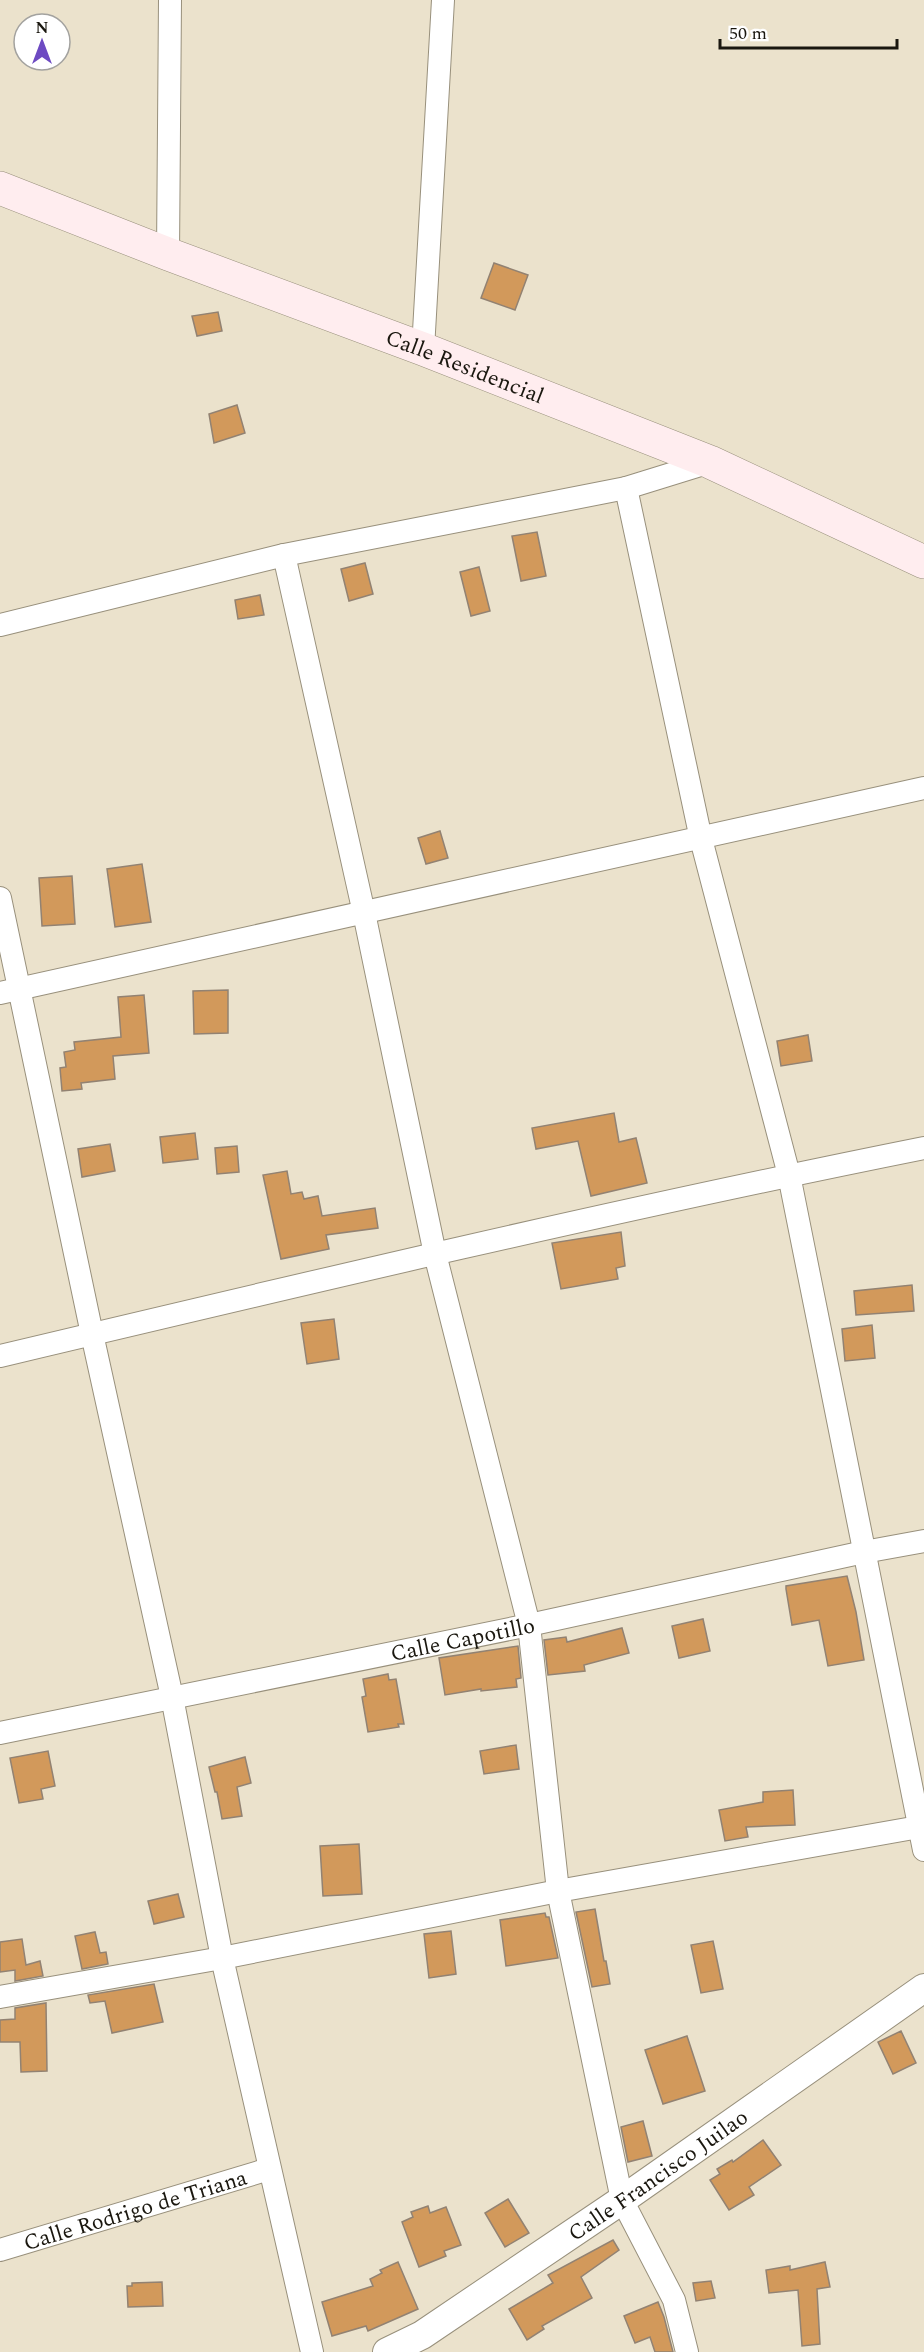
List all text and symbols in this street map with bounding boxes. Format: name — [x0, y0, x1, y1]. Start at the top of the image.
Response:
north arrow — [12, 12, 72, 72]
scale bar — [720, 12, 897, 50]
text: N — [35, 16, 49, 40]
text: 50 m — [729, 20, 767, 47]
street label: Calle Residencial — [381, 322, 549, 413]
street label: Calle Capotillo — [388, 1609, 538, 1671]
street label: Calle Francisco Juilao — [562, 2101, 755, 2250]
street label: Calle Rodrigo de Triana — [20, 2161, 251, 2260]

